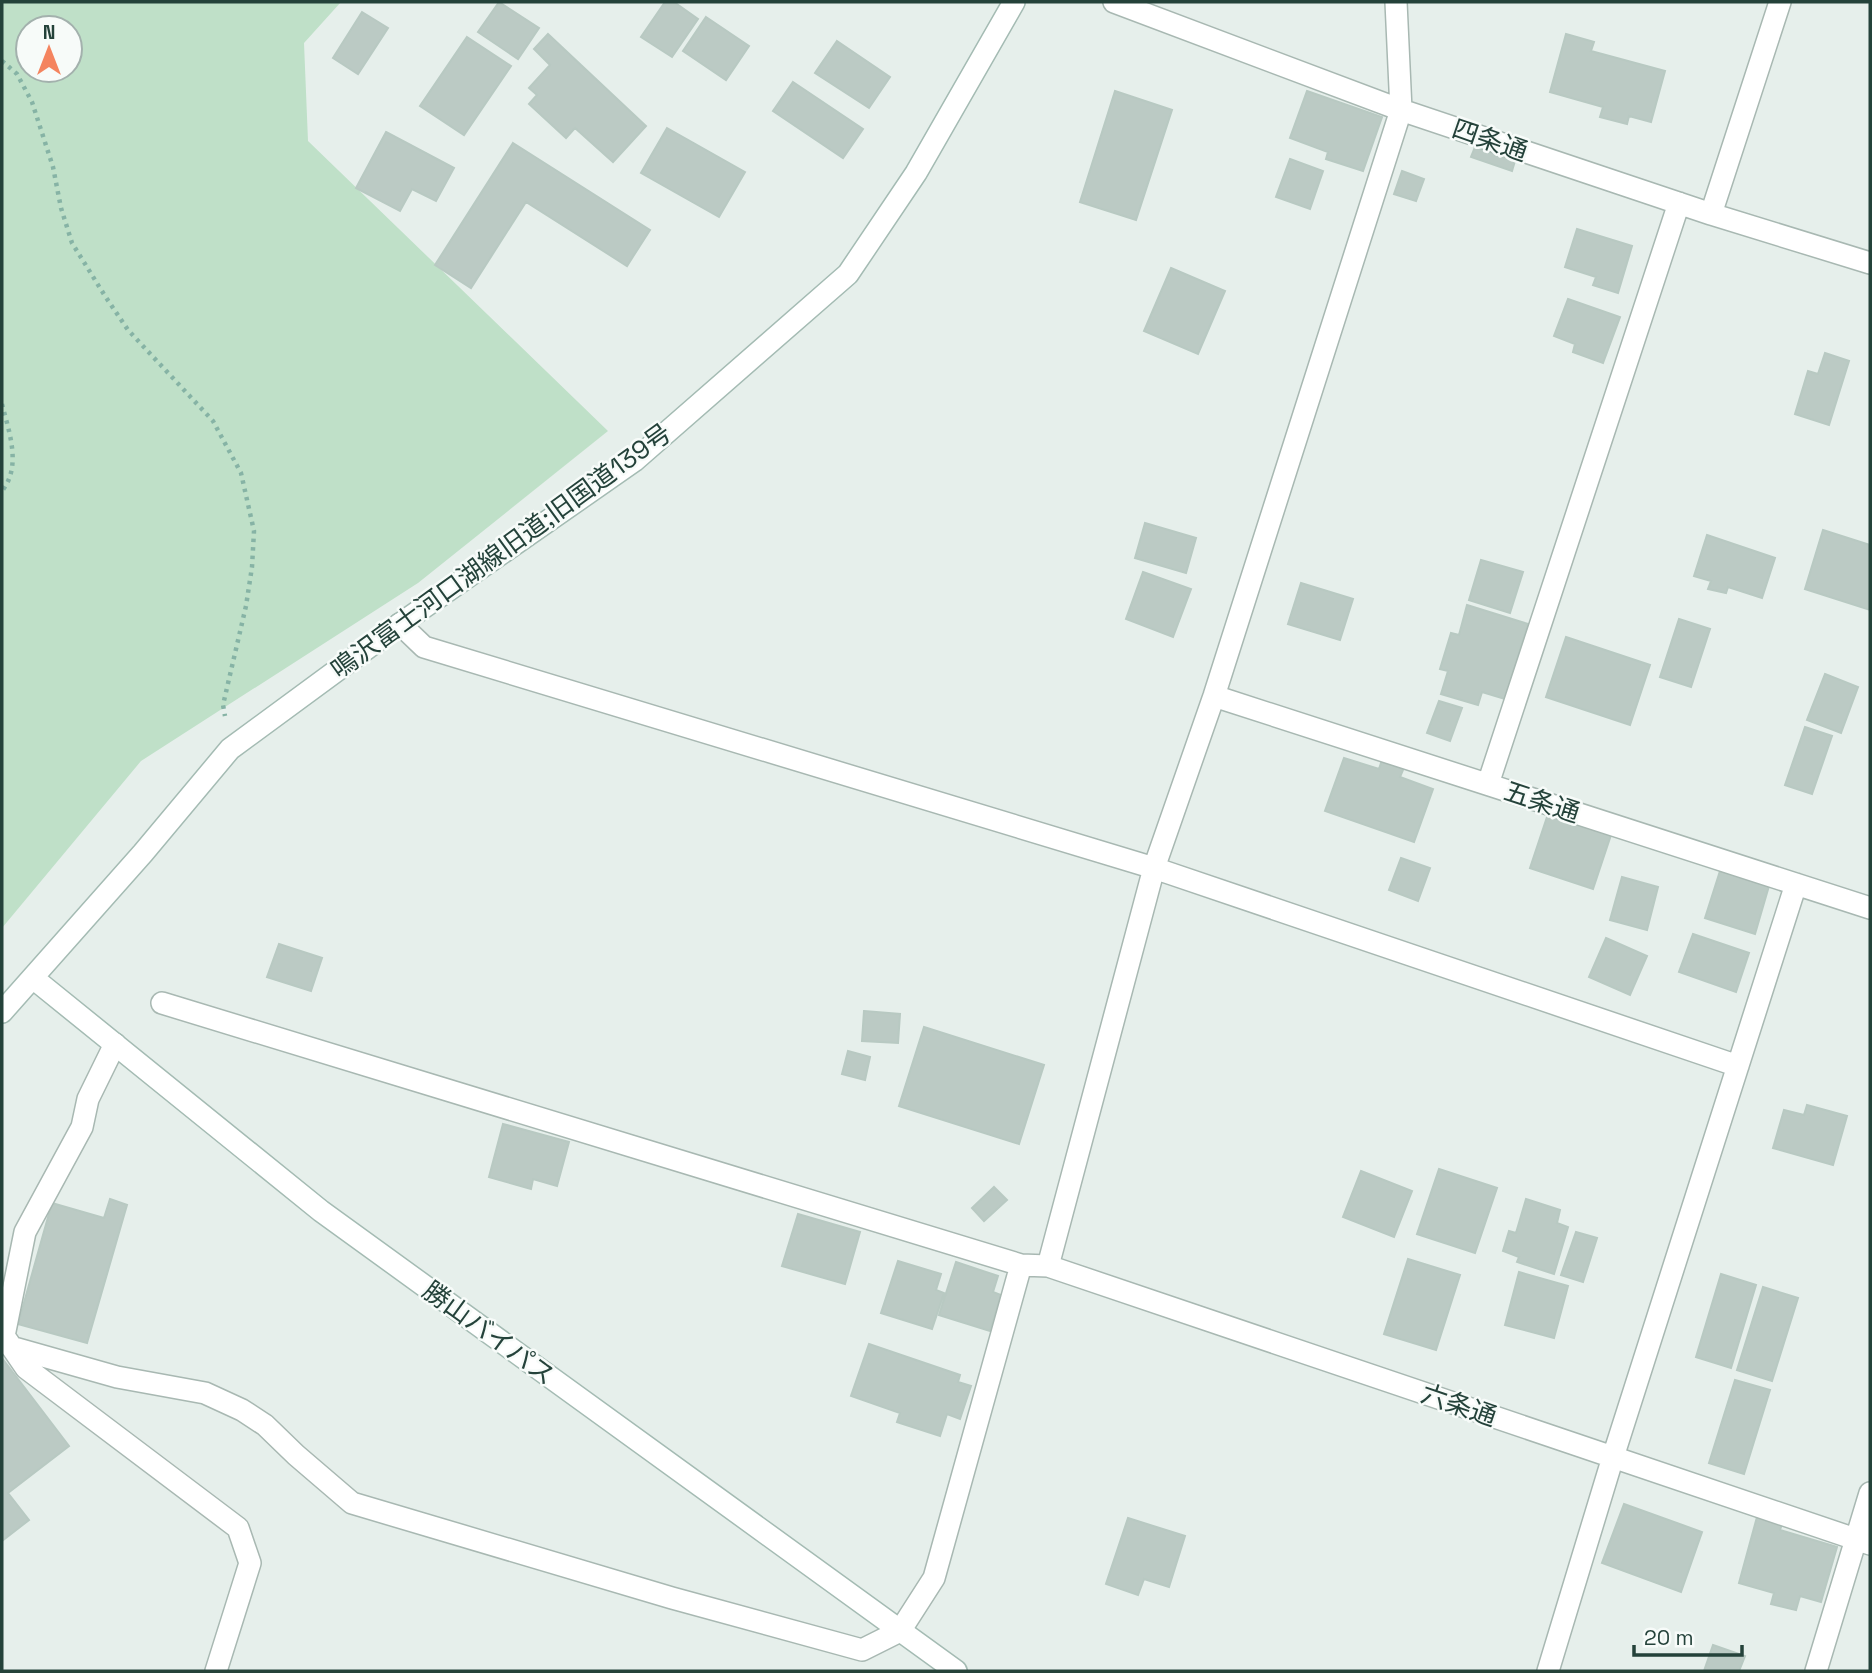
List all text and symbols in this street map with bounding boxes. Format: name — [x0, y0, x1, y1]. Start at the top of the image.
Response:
north arrow — [14, 14, 84, 84]
text: N — [43, 20, 55, 45]
street label: 四条通 — [1448, 111, 1532, 169]
street label: 鳴沢富士河口湖線旧道;旧国道139号 — [324, 416, 678, 686]
street label: 五条通 — [1500, 774, 1584, 830]
street label: 勝山バイパス — [416, 1274, 562, 1392]
street label: 六条通 — [1417, 1376, 1501, 1434]
scale bar — [1634, 1614, 1742, 1658]
text: 20 m — [1644, 1624, 1694, 1651]

